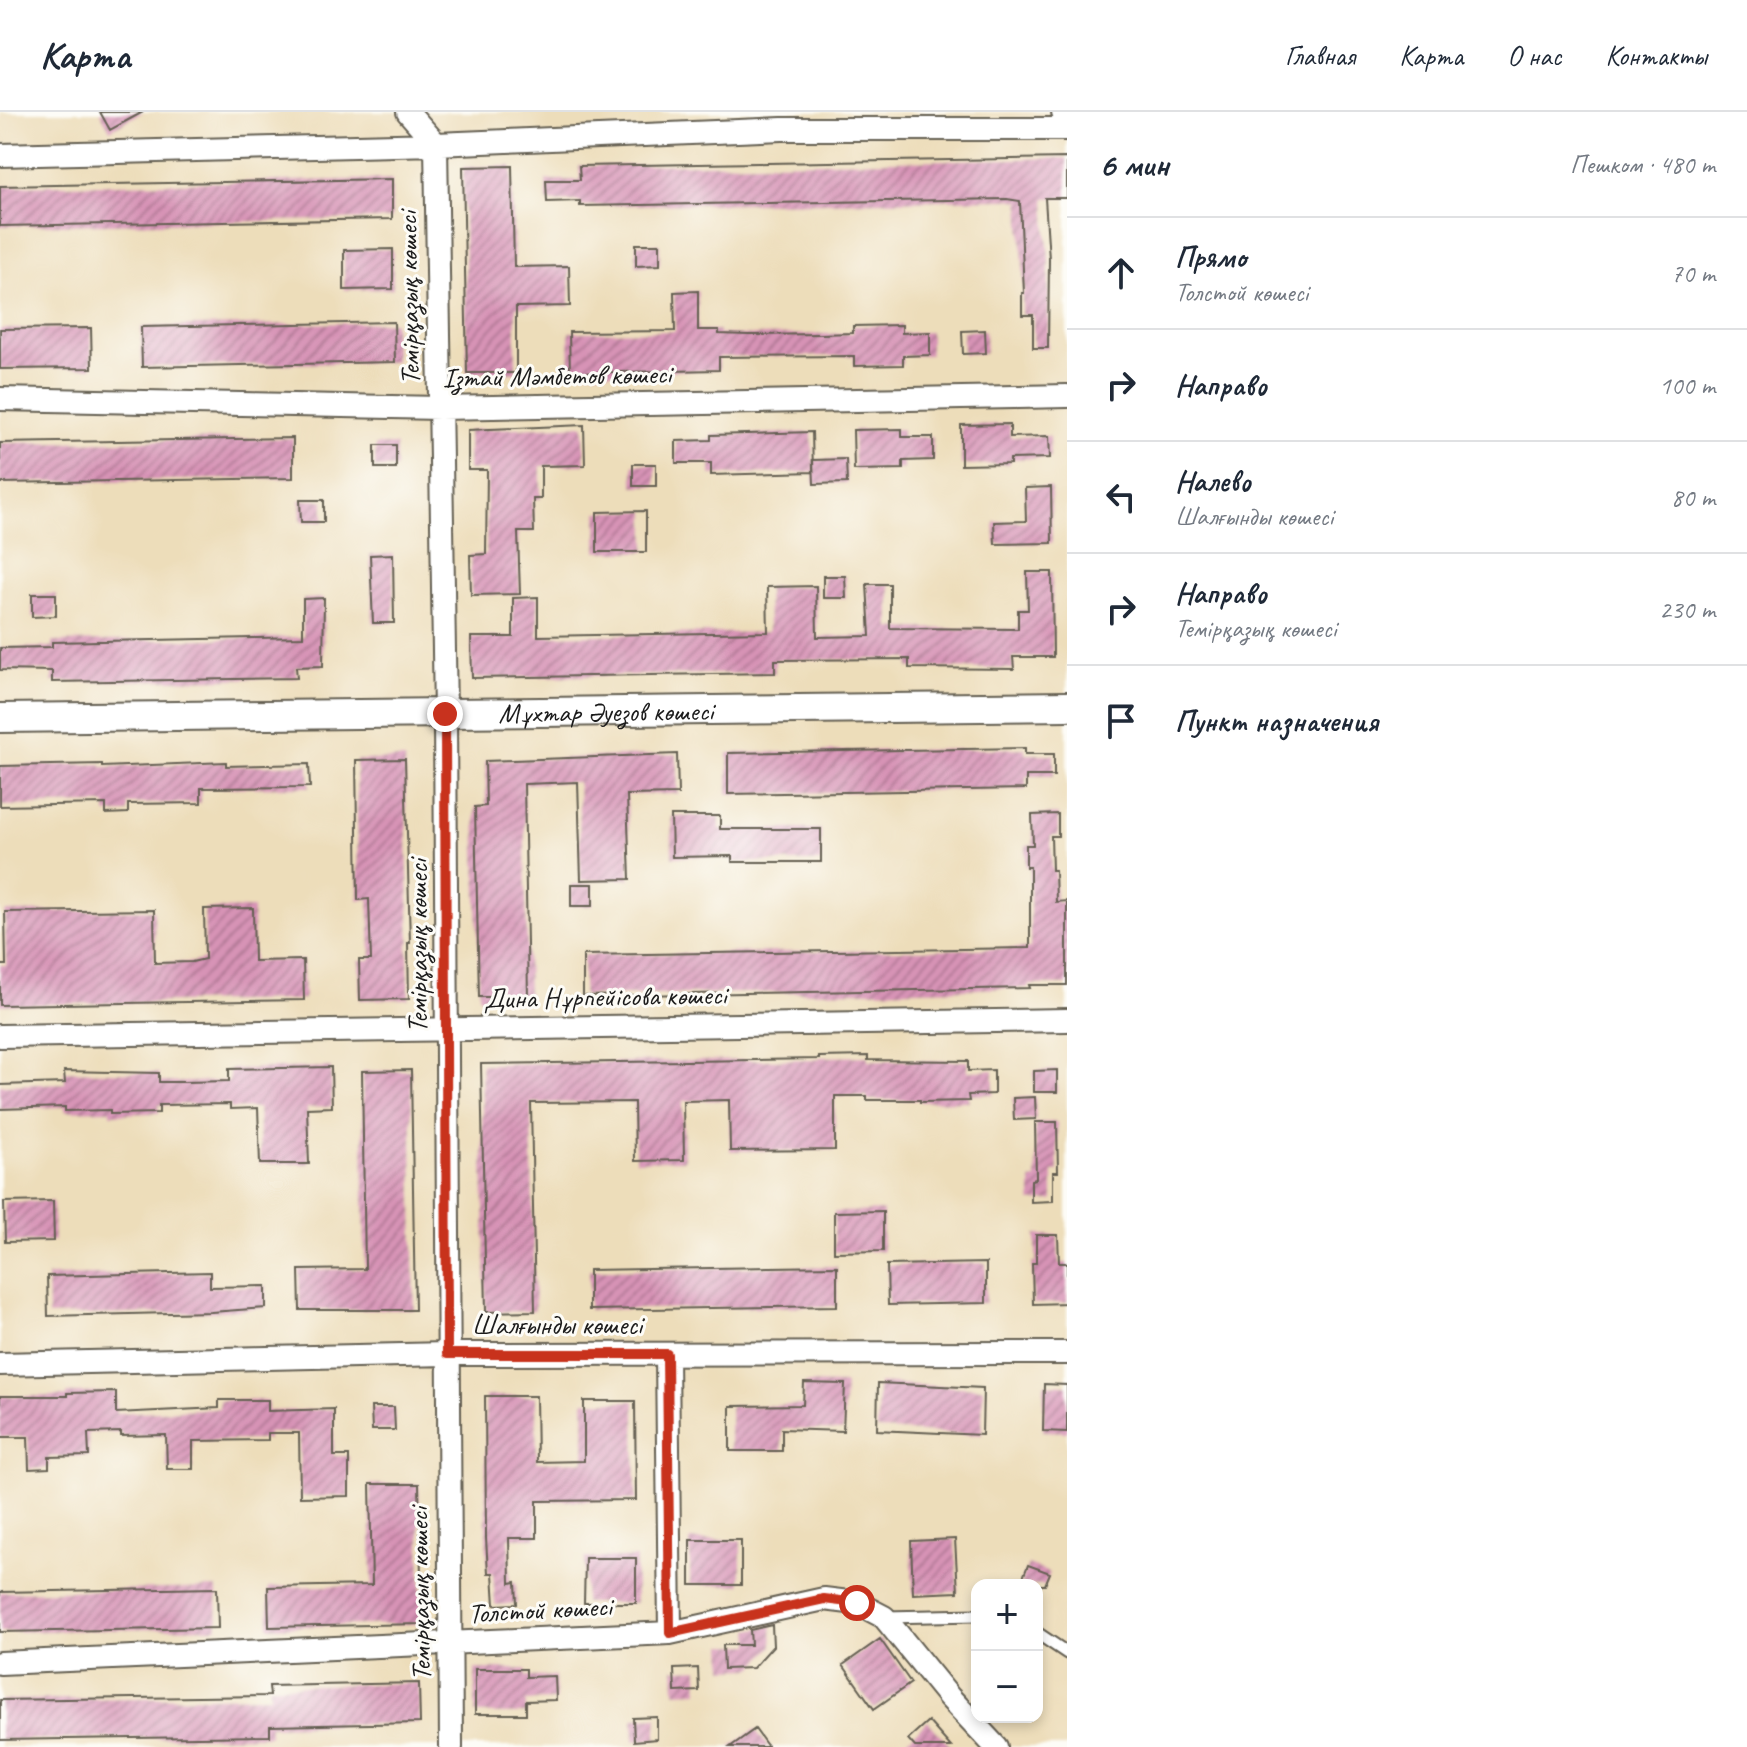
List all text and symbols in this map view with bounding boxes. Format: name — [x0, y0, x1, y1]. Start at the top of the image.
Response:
text: Карта — [40, 32, 130, 79]
text: Главная — [1285, 38, 1355, 73]
text: Карта — [1399, 38, 1463, 73]
text: О нас — [1507, 38, 1561, 73]
text: Контакты — [1605, 38, 1707, 73]
text: 6 мин — [1099, 143, 1169, 186]
text: Пешком · 480 m — [1570, 148, 1715, 181]
street label: Темірқазық көшесі — [389, 207, 429, 385]
text: Прямо — [1175, 238, 1246, 276]
icon: ahead — [1099, 251, 1143, 295]
text: 70 m — [1671, 257, 1715, 290]
text: Толстой көшесі — [1175, 276, 1308, 309]
street label: Ізтай Мәмбетов көшесі — [442, 356, 675, 396]
icon: right — [1099, 363, 1143, 407]
text: Направо — [1175, 366, 1267, 404]
text: 100 m — [1659, 369, 1715, 402]
text: Налево — [1175, 462, 1251, 500]
icon: left — [1099, 475, 1143, 519]
text: 80 m — [1671, 481, 1715, 514]
text: Шалғынды көшесі — [1175, 500, 1333, 533]
text: Направо — [1175, 574, 1267, 612]
icon: right — [1099, 587, 1143, 631]
text: 230 m — [1659, 593, 1715, 626]
text: Темірқазық көшесі — [1175, 612, 1337, 645]
street label: Мұхтар Әуезов көшесі — [498, 693, 717, 730]
route end — [427, 696, 463, 732]
icon: arrive — [1099, 699, 1143, 743]
text: Пункт назначения — [1175, 702, 1378, 740]
street label: Темірқазық көшесі — [400, 855, 436, 1033]
street label: Дина Нұрпейісова көшесі — [483, 977, 731, 1016]
street label: Шалғынды көшесі — [472, 1307, 646, 1342]
street label: Темірқазық көшесі — [400, 1503, 440, 1681]
map controls — [971, 1579, 1043, 1723]
button: + — [971, 1579, 1043, 1651]
route start — [839, 1585, 875, 1621]
street label: Толстой көшесі — [467, 1588, 616, 1631]
button: − — [971, 1651, 1043, 1723]

